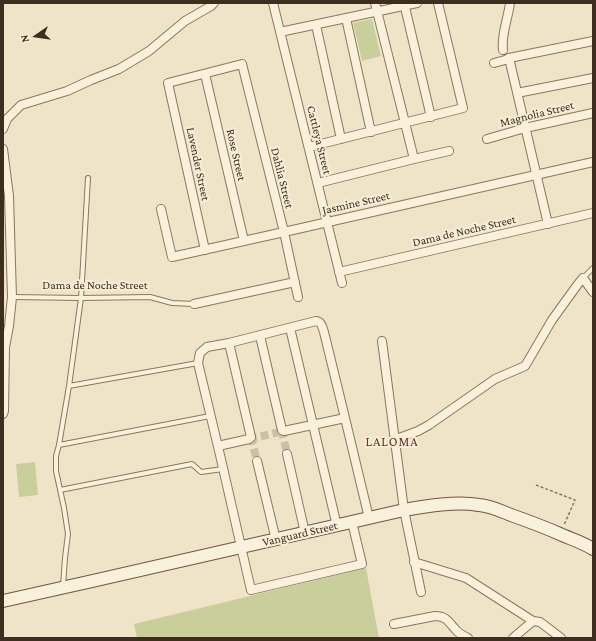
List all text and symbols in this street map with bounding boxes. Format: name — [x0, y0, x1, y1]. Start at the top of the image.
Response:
north arrow — [16, 16, 56, 56]
text: N — [18, 34, 31, 44]
street label: Magnolia Street — [498, 98, 576, 130]
street label: Cattleya Street — [304, 104, 334, 176]
street label: Lavender Street — [183, 126, 213, 202]
street label: Rose Street — [223, 128, 249, 182]
street label: Dahlia Street — [267, 146, 297, 210]
street label: Jasmine Street — [321, 188, 391, 218]
street label: Dama de Noche Street — [411, 212, 517, 250]
street label: Dama de Noche Street — [42, 278, 148, 292]
district label: LALOMA — [365, 434, 419, 450]
street label: Vanguard Street — [261, 518, 339, 550]

